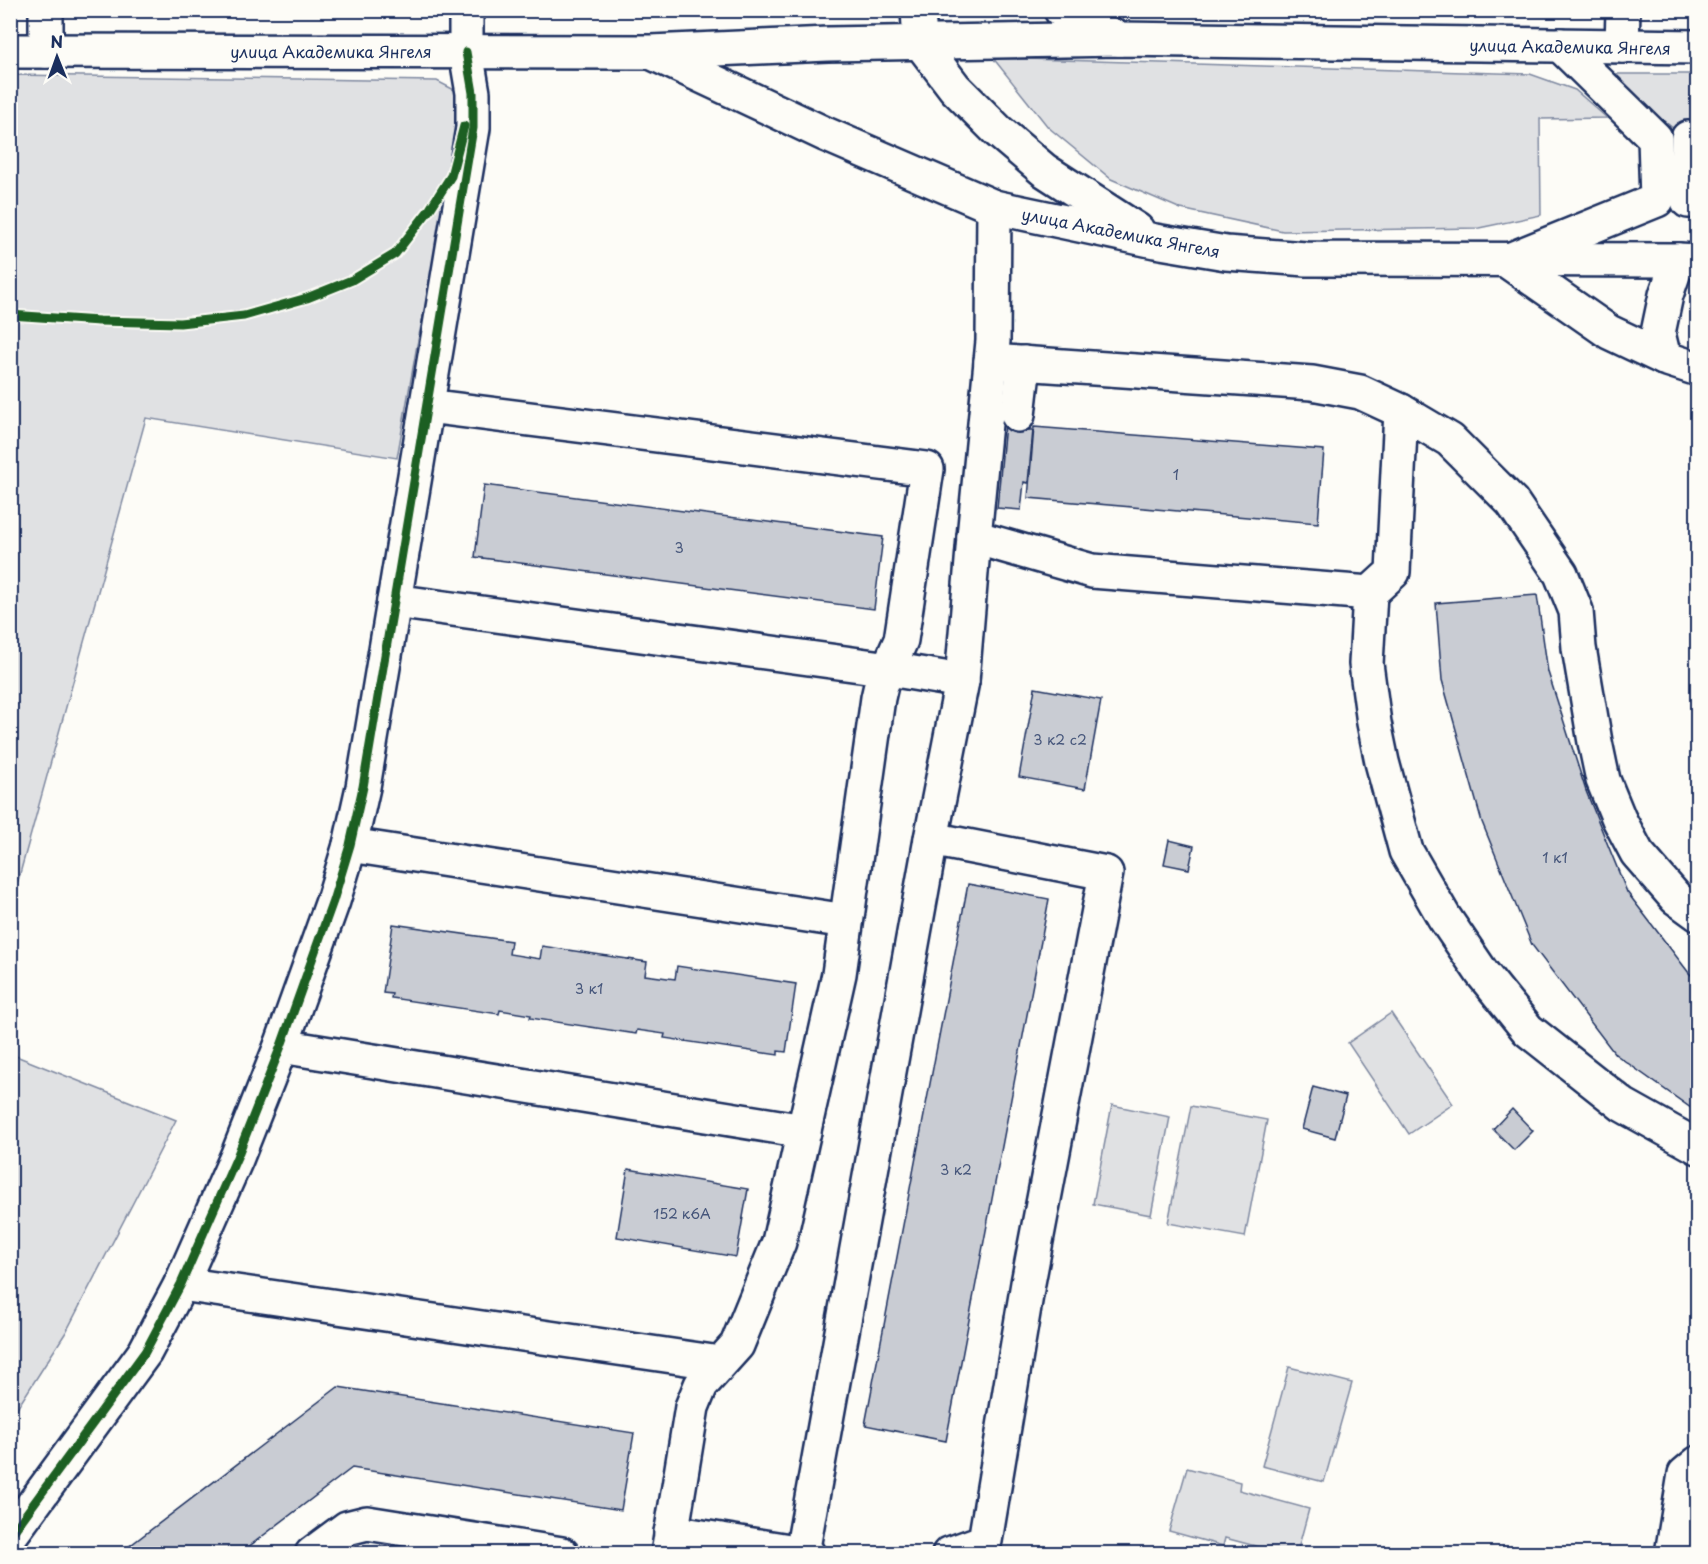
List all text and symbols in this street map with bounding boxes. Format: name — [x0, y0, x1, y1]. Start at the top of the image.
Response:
north arrow — [27, 27, 87, 87]
text: N — [50, 29, 63, 53]
street label: улица Академика Янгеля — [1469, 32, 1671, 60]
street label: улица Академика Янгеля — [230, 39, 432, 63]
street label: улица Академика Янгеля — [1020, 201, 1222, 263]
house number: 1 — [1173, 464, 1179, 485]
house number: 3 — [674, 537, 684, 558]
house number: 3 к2 с2 — [1033, 729, 1087, 750]
house number: 1 к1 — [1542, 847, 1568, 868]
house number: 3 к1 — [575, 978, 603, 999]
house number: 3 к2 — [940, 1159, 972, 1180]
house number: 152 к6А — [653, 1203, 711, 1224]

